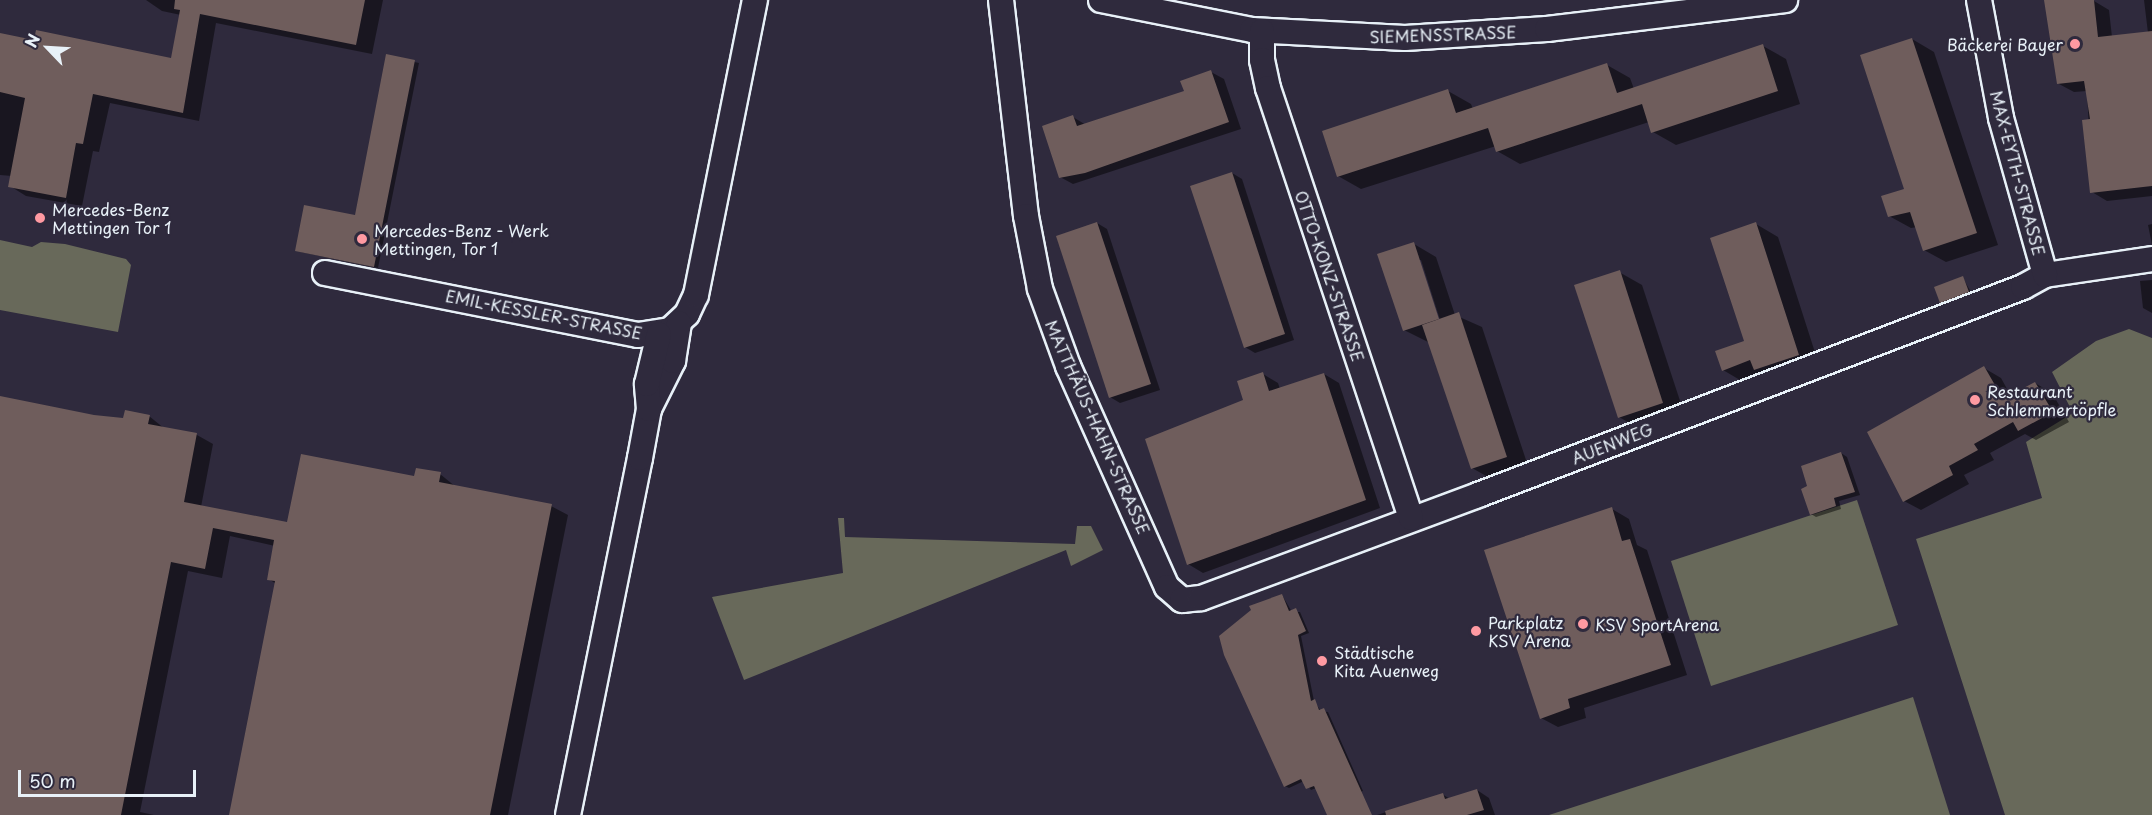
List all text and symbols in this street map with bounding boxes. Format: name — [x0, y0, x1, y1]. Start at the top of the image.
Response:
north arrow — [18, 18, 78, 78]
street label: SIEMENSSTRASSE — [1369, 22, 1517, 46]
text: N — [18, 30, 45, 51]
place label: Bäckerei Bayer — [1945, 34, 2063, 54]
marker: Bäckerei Bayer — [2068, 37, 2082, 51]
street label: MAX-EYTH-STRASSE — [1987, 88, 2049, 258]
street label: OTTO-KONZ-STRASSE — [1292, 188, 1368, 364]
place label: Mercedes-Benz Mettingen Tor 1 — [52, 199, 173, 237]
marker: Mercedes-Benz Mettingen Tor 1 — [33, 211, 47, 225]
place label: Mercedes-Benz - Werk Mettingen, Tor 1 — [374, 220, 550, 258]
marker: Mercedes-Benz - Werk Mettingen, Tor 1 — [355, 232, 369, 246]
street label: EMIL-KESSLER-STRASSE — [444, 286, 644, 342]
street label: MATTHÄUS-HAHN-STRASSE — [1042, 317, 1154, 537]
place label: Restaurant Schlemmertöpfle — [1987, 381, 2117, 419]
marker: Restaurant Schlemmertöpfle — [1968, 393, 1982, 407]
street label: AUENWEG — [1569, 419, 1655, 467]
place label: Parkplatz KSV Arena — [1488, 612, 1571, 650]
place label: KSV SportArena — [1595, 614, 1720, 634]
marker: KSV SportArena — [1576, 617, 1590, 631]
marker: Parkplatz KSV Arena — [1469, 624, 1483, 638]
place label: Städtische Kita Auenweg — [1334, 642, 1440, 680]
marker: Städtische Kita Auenweg — [1315, 654, 1329, 668]
scale bar — [21, 758, 200, 796]
text: 50 m — [29, 767, 76, 794]

